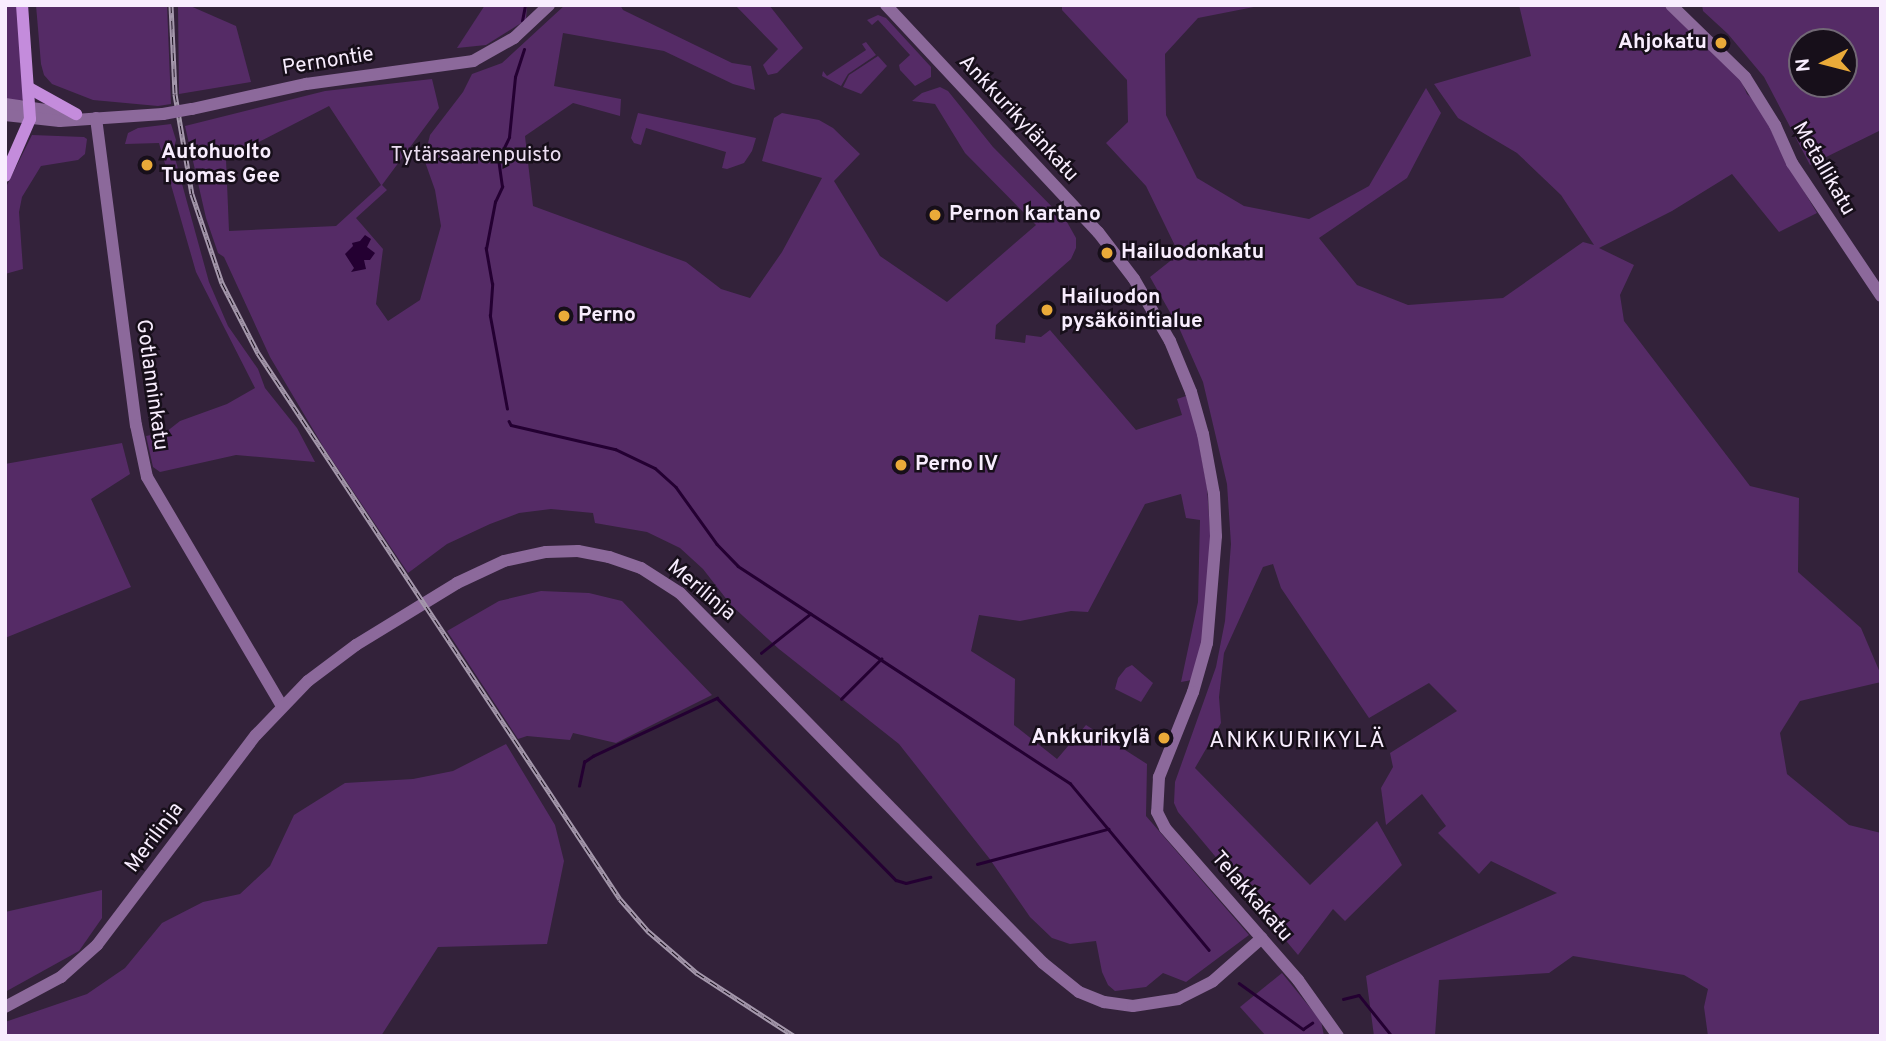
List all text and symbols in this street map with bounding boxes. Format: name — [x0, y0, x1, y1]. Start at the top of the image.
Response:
north arrow — [1788, 28, 1858, 98]
place label: Ahjokatu — [1618, 30, 1707, 56]
marker: Ahjokatu — [1713, 35, 1729, 51]
street label: Pernontie — [280, 42, 376, 82]
street label: Ankkurikylänkatu — [953, 50, 1083, 188]
text: N — [1791, 57, 1817, 73]
street label: Metallikatu — [1786, 118, 1860, 220]
place label: Autohuolto Tuomas Gee — [161, 140, 280, 190]
park label: Tytärsaarenpuisto — [391, 143, 561, 169]
marker: Autohuolto Tuomas Gee — [139, 157, 155, 173]
place label: Pernon kartano — [949, 202, 1101, 228]
marker: Pernon kartano — [927, 207, 943, 223]
place label: Hailuodonkatu — [1121, 240, 1264, 266]
marker: Hailuodonkatu — [1099, 245, 1115, 261]
place label: Hailuodon pysäköintialue — [1061, 285, 1203, 335]
marker: Hailuodon pysäköintialue — [1039, 302, 1055, 318]
place label: Perno — [578, 303, 636, 329]
marker: Perno — [556, 308, 572, 324]
street label: Gotlanninkatu — [129, 318, 173, 452]
place label: Perno IV — [915, 452, 998, 478]
marker: Perno IV — [893, 457, 909, 473]
street label: Merilinja — [662, 555, 740, 627]
place label: Ankkurikylä — [1031, 725, 1150, 751]
district label: ANKKURIKYLÄ — [1210, 728, 1386, 756]
marker: Ankkurikylä — [1156, 730, 1172, 746]
street label: Merilinja — [120, 798, 190, 878]
street label: Telakkakatu — [1205, 847, 1297, 947]

